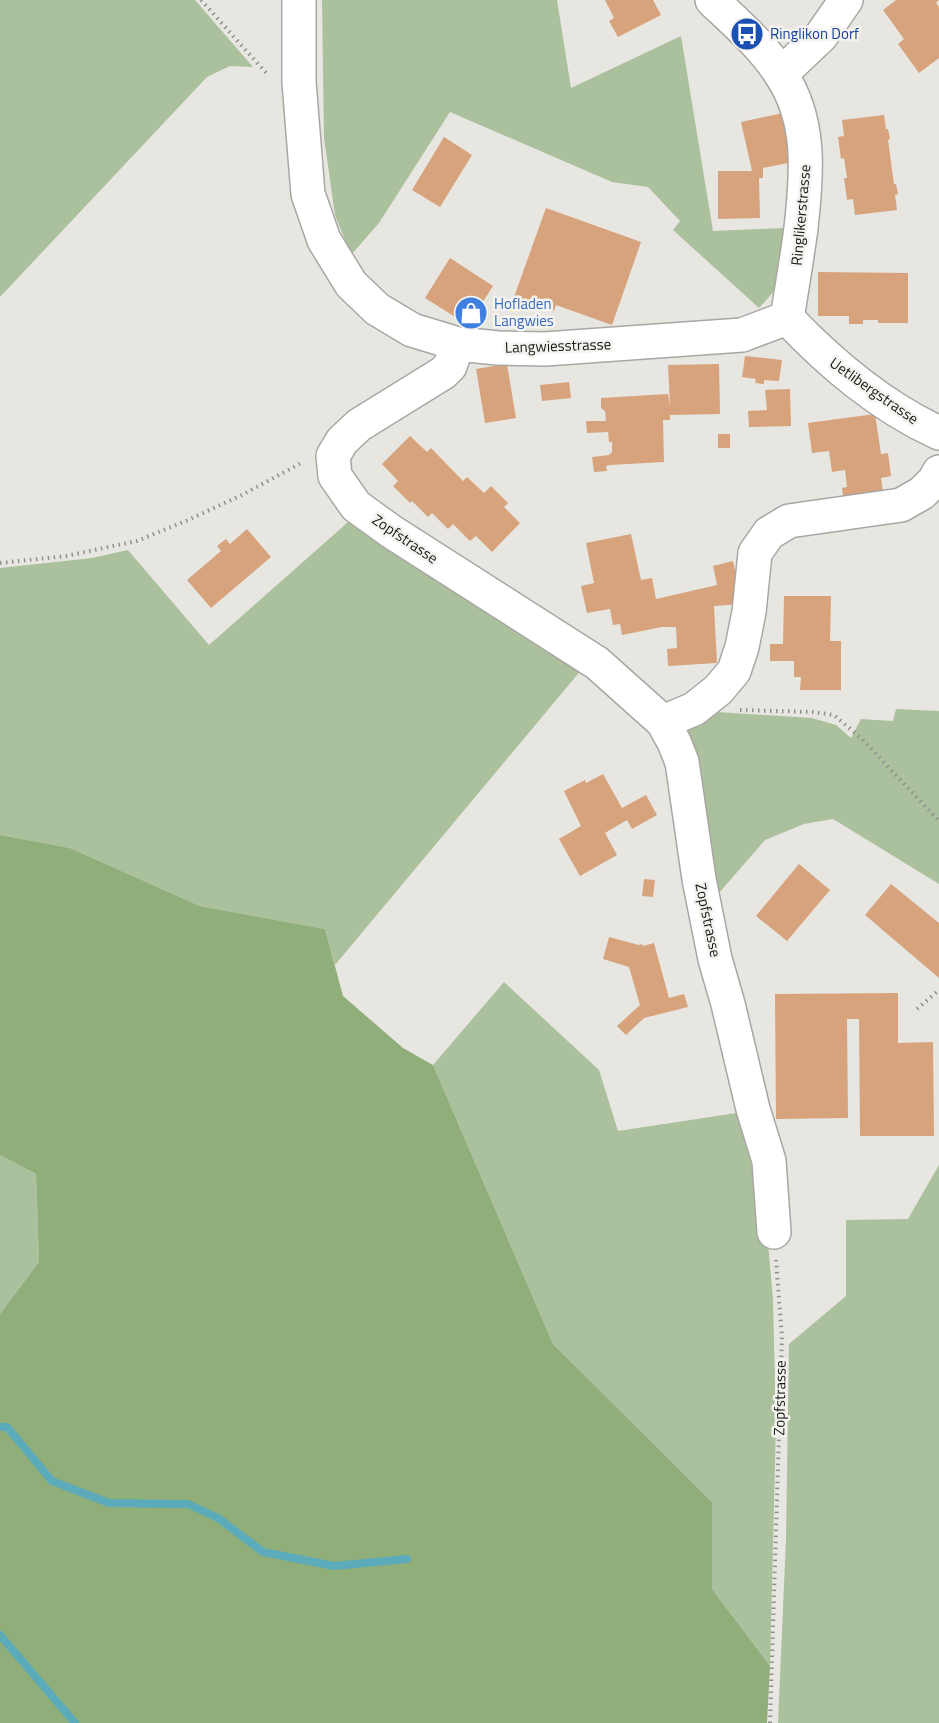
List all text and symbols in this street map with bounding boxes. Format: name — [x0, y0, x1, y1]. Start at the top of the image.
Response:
bus stop icon: Ringlikon Dorf — [729, 16, 765, 52]
place label: Ringlikon Dorf — [770, 22, 859, 45]
street label: Ringlikerstrasse — [785, 164, 816, 266]
place label: Hofladen Langwies — [494, 292, 554, 332]
shop icon: Hofladen Langwies — [453, 295, 489, 331]
street label: Langwiesstrasse — [505, 332, 611, 359]
street label: Uetlibergstrasse — [825, 351, 923, 430]
street label: Zopfstrasse — [368, 508, 443, 569]
street label: Zopfstrasse — [689, 881, 728, 959]
street label: Zopfstrasse — [767, 1360, 792, 1436]

